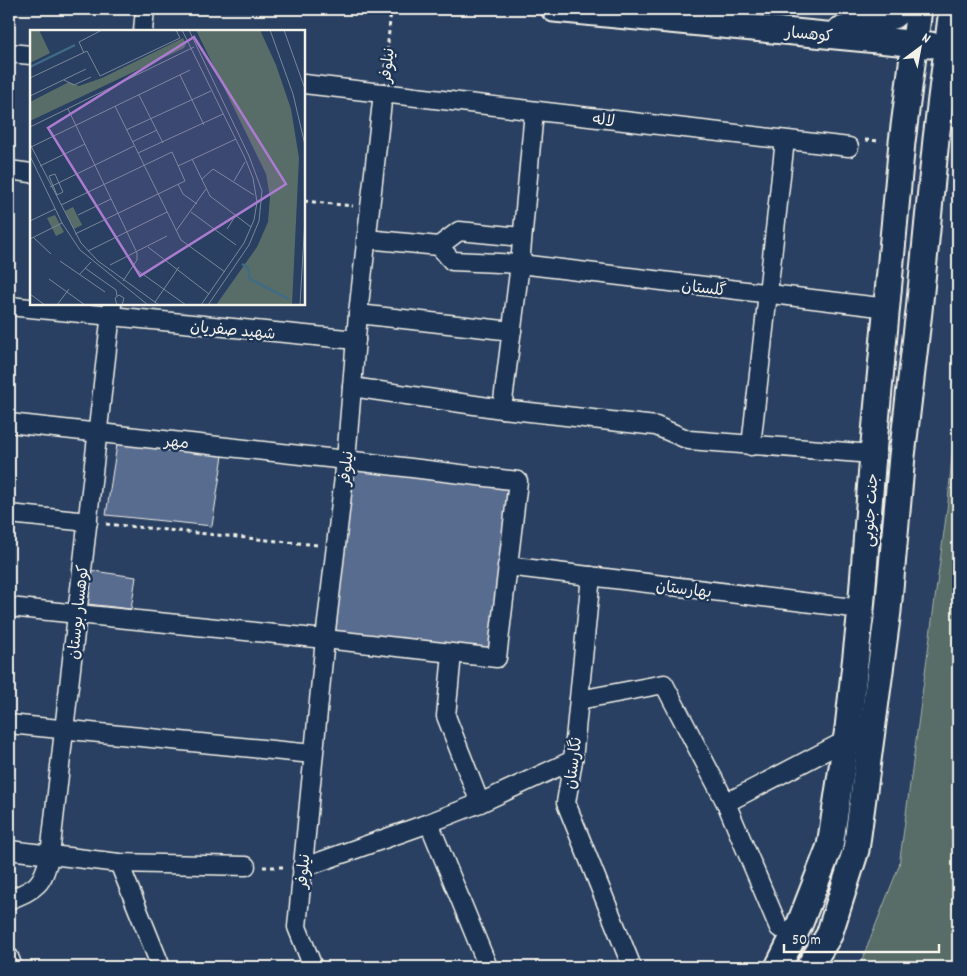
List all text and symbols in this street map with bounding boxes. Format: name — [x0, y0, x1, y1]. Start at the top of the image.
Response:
street label: کوهسار — [782, 22, 834, 49]
north arrow — [894, 22, 944, 72]
text: N — [918, 28, 934, 49]
inset map — [30, 30, 305, 305]
street label: نیلوفر — [375, 47, 402, 86]
street label: لاله — [591, 109, 616, 134]
street label: گلستان — [680, 275, 727, 304]
street label: شهید صفریان — [189, 316, 277, 347]
street label: مهر — [161, 431, 190, 456]
street label: نیلوفر — [334, 450, 361, 489]
street label: جنت جنوبی — [857, 473, 886, 548]
street label: کوهسار بوستان — [63, 564, 96, 661]
street label: بهارستان — [654, 576, 713, 605]
street label: نگارستان — [560, 736, 589, 791]
street label: نیلوفر — [291, 853, 317, 892]
scale bar — [784, 921, 940, 953]
text: 50 m — [792, 930, 821, 952]

